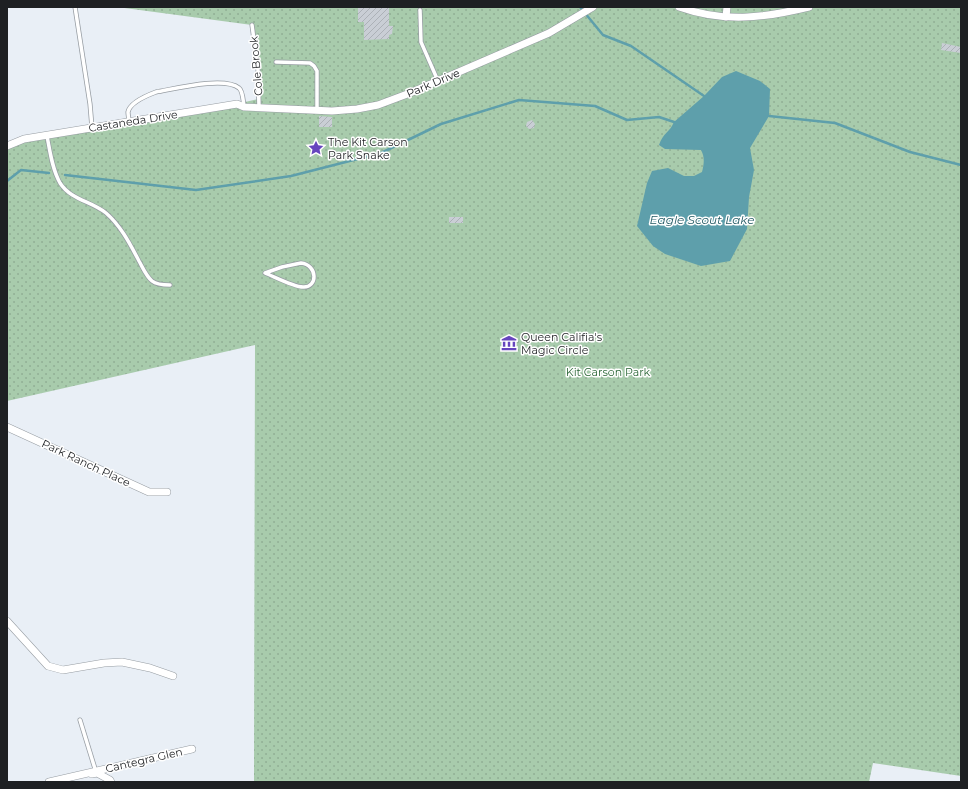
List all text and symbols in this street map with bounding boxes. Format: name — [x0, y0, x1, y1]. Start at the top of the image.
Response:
street label: Cole Brook — [246, 35, 266, 96]
street label: Park Drive — [404, 65, 462, 101]
street label: Castaneda Drive — [87, 107, 179, 135]
place label: The Kit Carson Park Snake — [328, 135, 408, 162]
place icon: The Kit Carson Park Snake — [307, 139, 325, 157]
water label: Eagle Scout Lake — [650, 212, 754, 227]
place label: Queen Califia's Magic Circle — [521, 330, 603, 357]
museum icon: Queen Califia's Magic Circle — [500, 334, 518, 352]
park label: Kit Carson Park — [566, 365, 651, 379]
street label: Park Ranch Place — [39, 436, 133, 490]
street label: Cantegra Glen — [104, 744, 184, 776]

